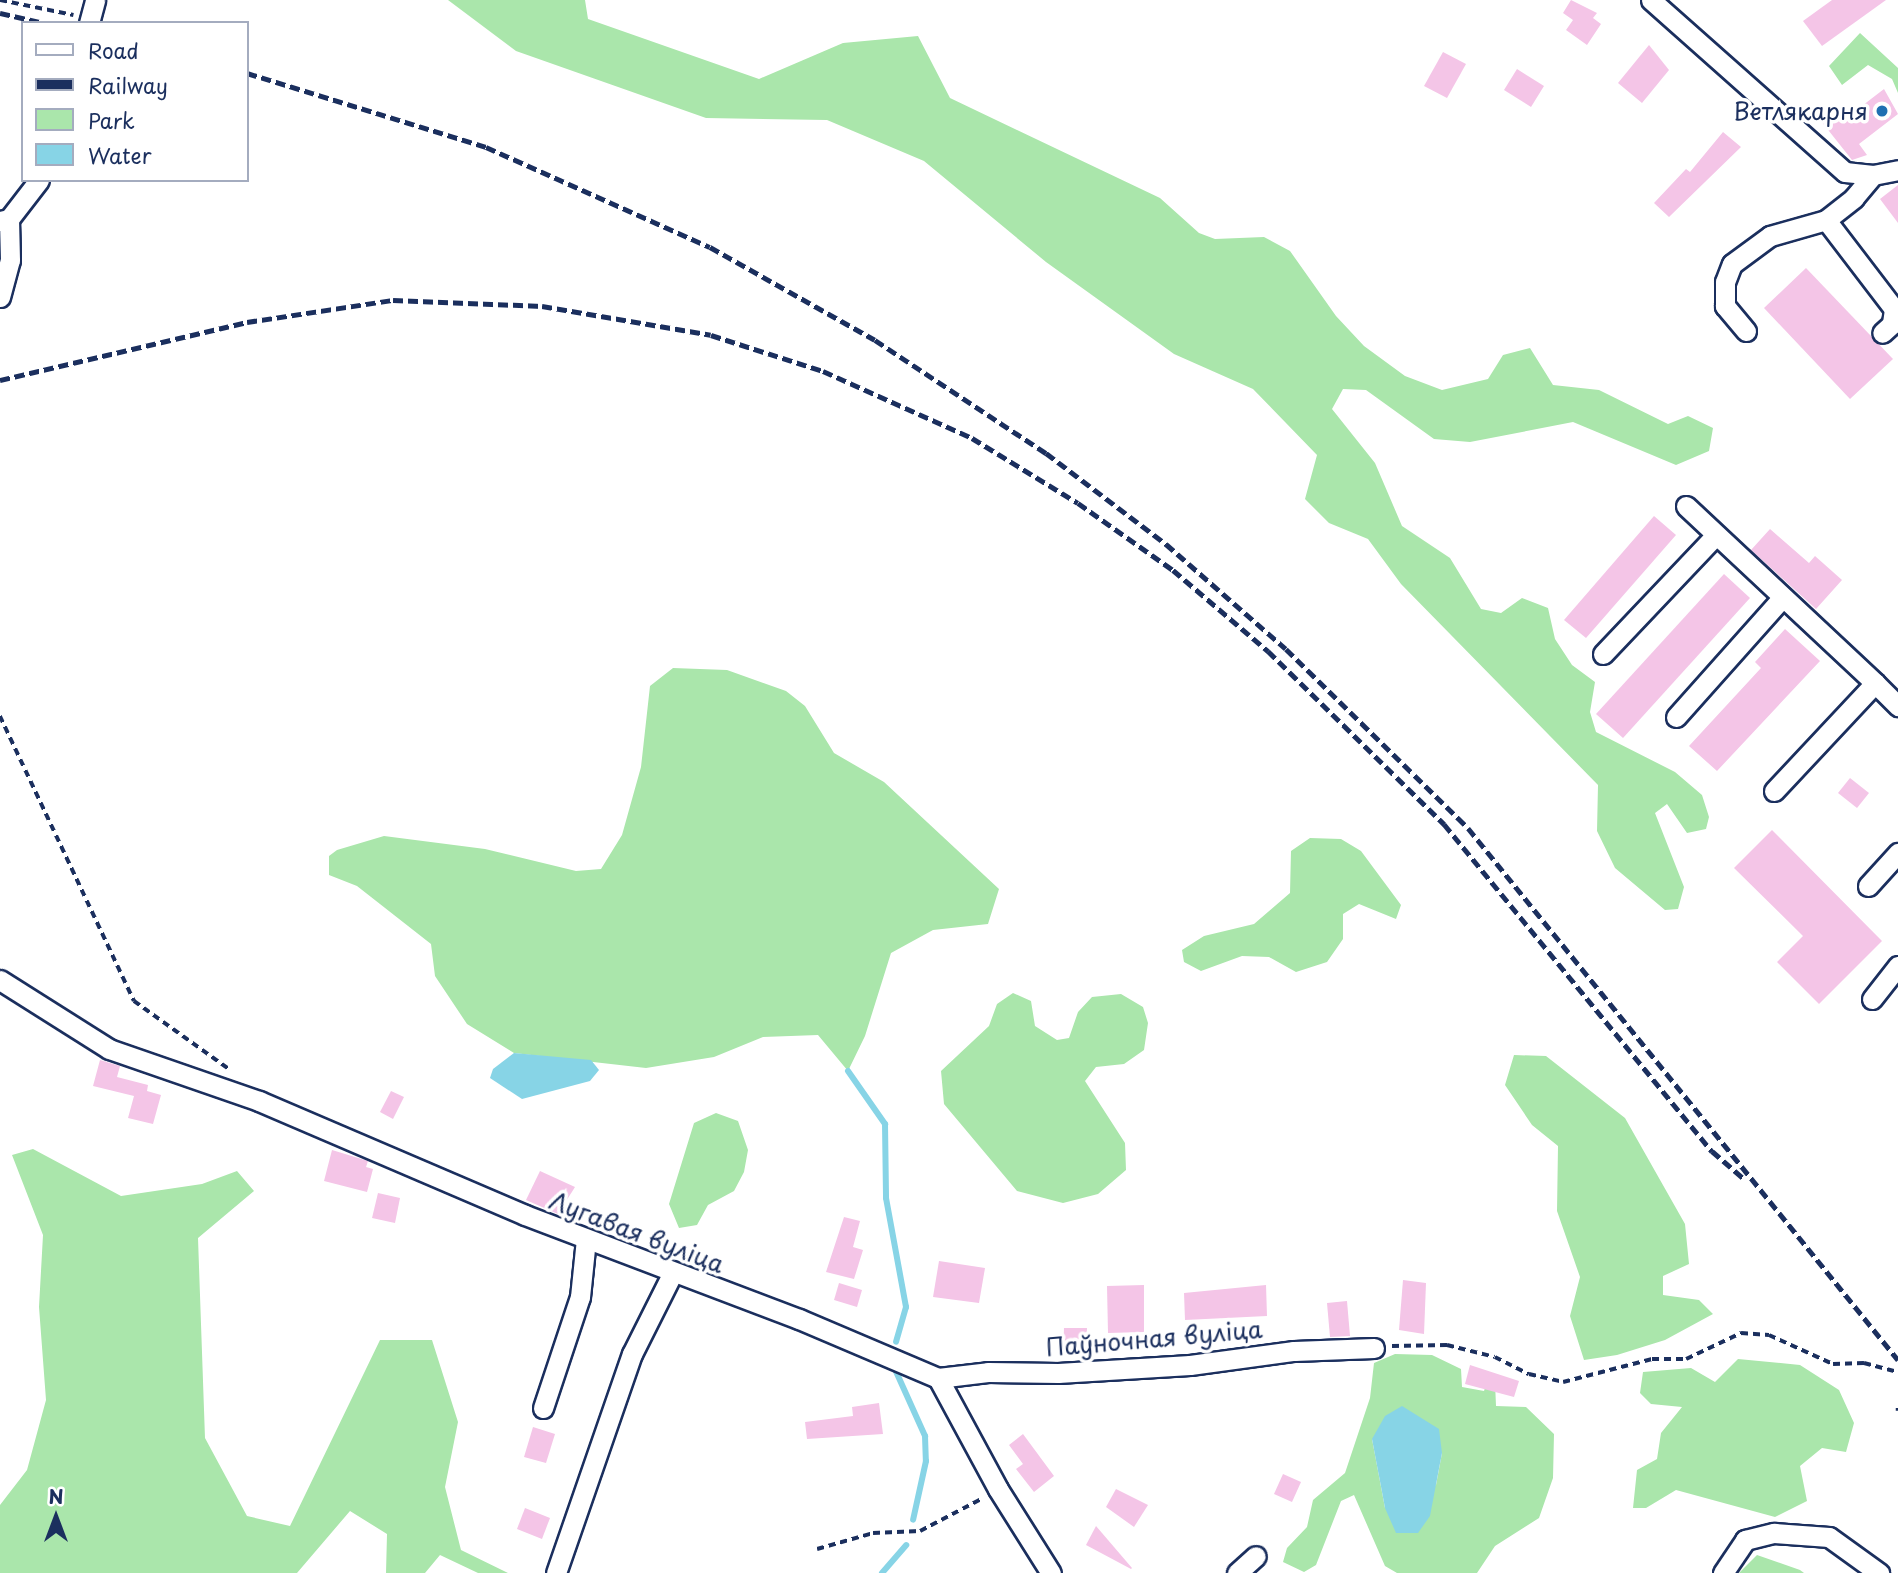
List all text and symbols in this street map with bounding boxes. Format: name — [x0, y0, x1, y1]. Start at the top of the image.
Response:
legend — [21, 21, 248, 182]
text: Road — [88, 34, 139, 66]
text: Railway — [88, 69, 168, 101]
place label: Ветлякарня — [1733, 97, 1868, 125]
marker: Ветлякарня — [1874, 103, 1890, 119]
text: Park — [88, 104, 135, 136]
text: Water — [88, 139, 151, 171]
street label: Лугавая вуліца — [545, 1185, 729, 1279]
street label: Паўночная вуліца — [1044, 1314, 1264, 1362]
north arrow — [21, 1482, 91, 1552]
text: N — [48, 1482, 64, 1510]

